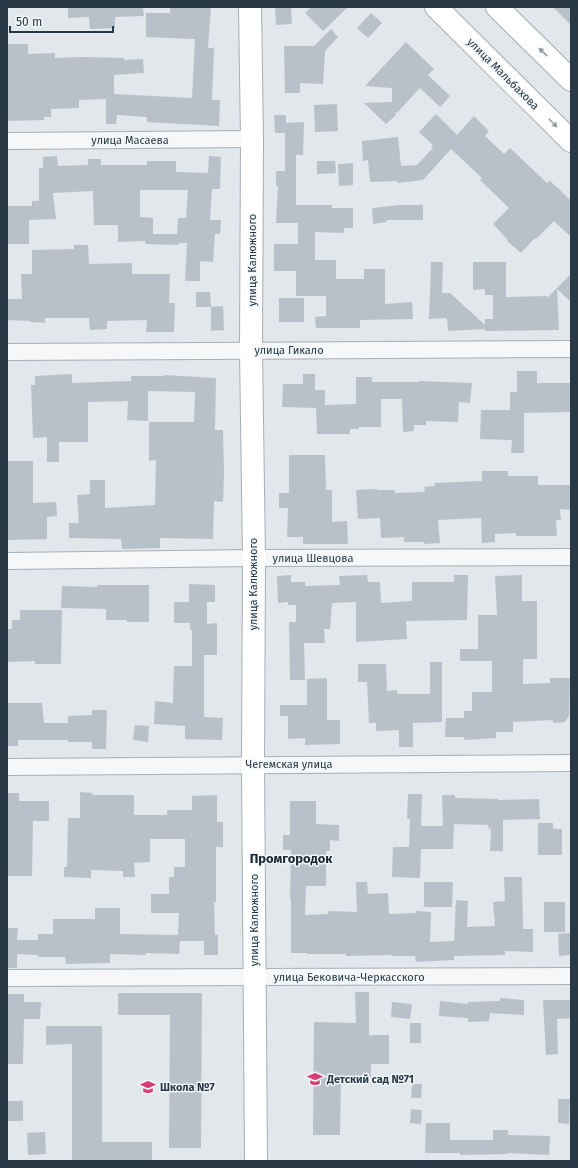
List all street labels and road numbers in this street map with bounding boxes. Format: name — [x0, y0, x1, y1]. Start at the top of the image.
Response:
street label: улица Мальбахова — [464, 35, 542, 113]
street label: улица Масаева — [91, 134, 169, 147]
street label: улица Калюжного — [246, 214, 259, 306]
street label: улица Гикало — [254, 344, 324, 357]
street label: улица Калюжного — [247, 538, 260, 630]
street label: улица Шевцова — [273, 552, 353, 565]
street label: Чегемская улица — [246, 758, 332, 771]
street label: улица Калюжного — [248, 874, 261, 966]
street label: улица Бековича-Черкасского — [273, 971, 425, 984]

